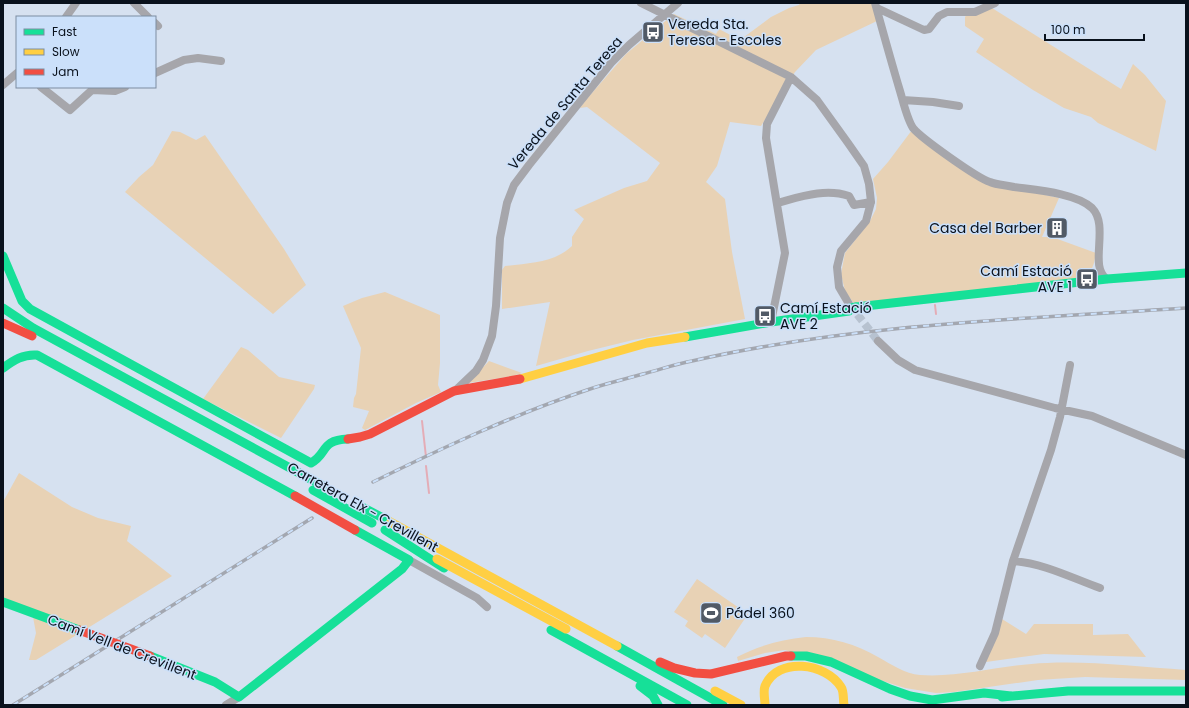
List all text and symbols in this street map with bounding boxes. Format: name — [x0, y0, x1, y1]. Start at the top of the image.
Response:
place label: Vereda Sta. Teresa - Escoles — [668, 14, 782, 50]
legend — [16, 16, 156, 88]
scale bar — [1045, 16, 1144, 42]
bus stop icon: Vereda Sta. Teresa - Escoles — [640, 19, 666, 45]
text: 100 m — [1051, 21, 1085, 38]
text: Fast — [52, 23, 77, 40]
street label: Vereda de Santa Teresa — [503, 32, 627, 174]
text: Slow — [52, 43, 80, 60]
text: Jam — [52, 63, 79, 80]
building icon: Casa del Barber — [1044, 215, 1070, 241]
place label: Casa del Barber — [929, 218, 1042, 238]
place label: Camí Estació AVE 1 — [980, 261, 1072, 297]
bus stop icon: Camí Estació AVE 1 — [1074, 266, 1100, 292]
place label: Camí Estació AVE 2 — [780, 298, 872, 334]
bus stop icon: Camí Estació AVE 2 — [752, 303, 778, 329]
street label: Carretera Elx - Crevillent — [284, 457, 442, 557]
sports icon: Pádel 360 — [698, 600, 724, 626]
place label: Pádel 360 — [726, 603, 795, 623]
street label: Camí Vell de Crevillent — [45, 609, 199, 685]

